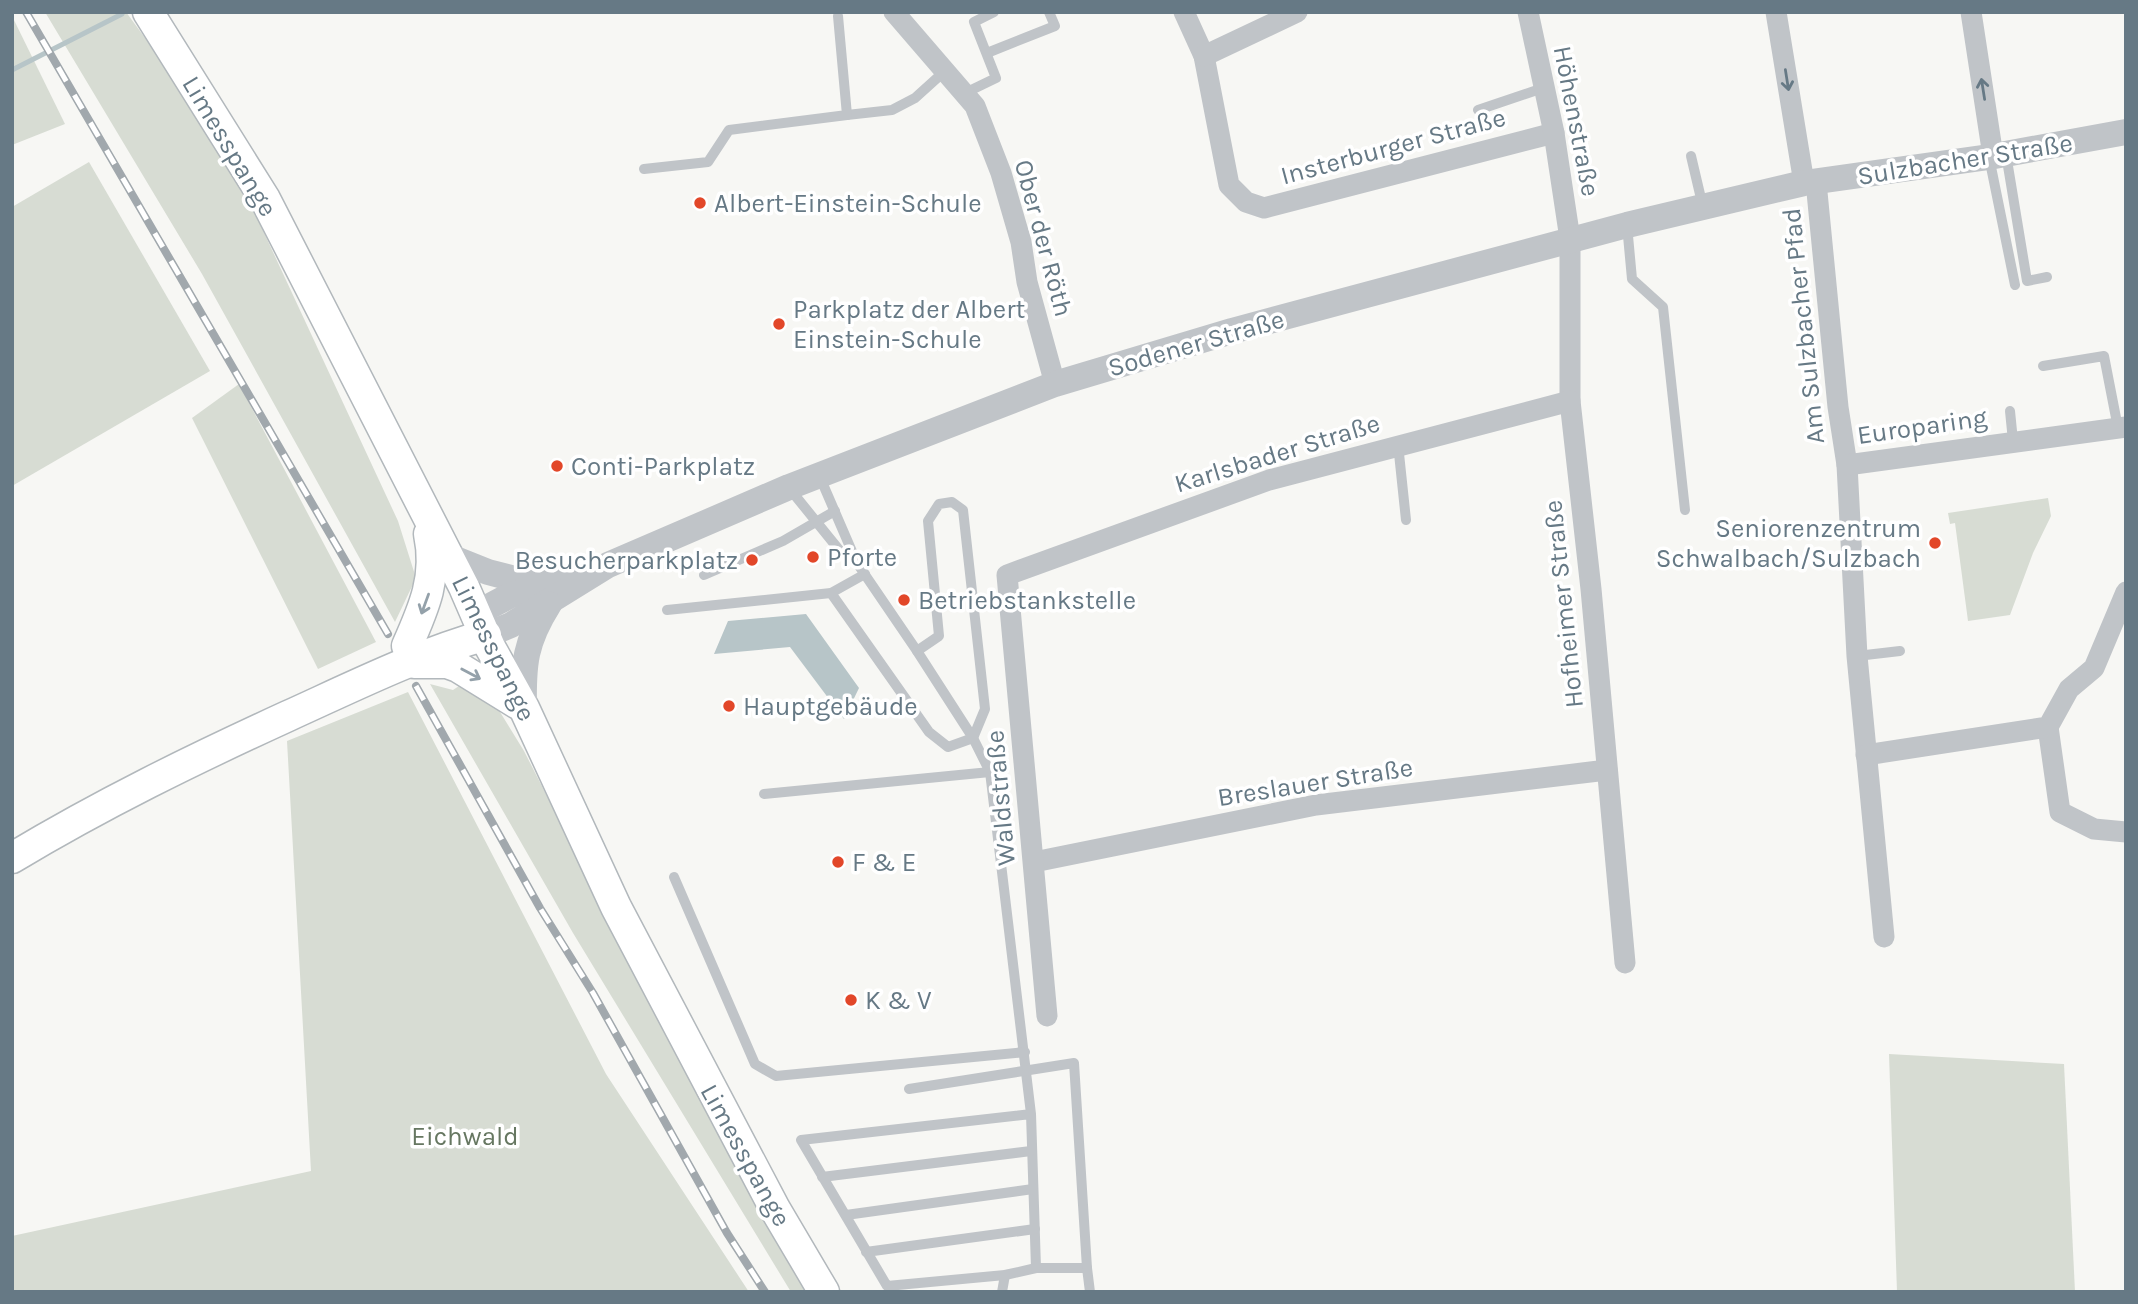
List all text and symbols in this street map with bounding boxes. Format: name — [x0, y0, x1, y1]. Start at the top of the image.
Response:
street label: Höhenstraße — [1547, 43, 1606, 199]
one-way arrow — [1781, 68, 1794, 91]
street label: Limesspange — [176, 70, 284, 222]
one-way arrow — [1976, 78, 1989, 101]
street label: Insterburger Straße — [1277, 102, 1509, 191]
street label: Sulzbacher Straße — [1855, 127, 2075, 192]
street label: Ober der Röth — [1008, 156, 1079, 320]
place label: Albert-Einstein-Schule — [714, 188, 982, 219]
marker: Albert-Einstein-Schule — [692, 195, 708, 211]
street label: Am Sulzbacher Pfad — [1776, 206, 1831, 446]
place label: Parkplatz der Albert Einstein-Schule — [793, 294, 1026, 355]
street label: Sodener Straße — [1104, 304, 1288, 383]
marker: Parkplatz der Albert Einstein-Schule — [771, 316, 787, 332]
street label: Europaring — [1855, 402, 1989, 451]
street label: Karlsbader Straße — [1171, 408, 1384, 499]
place label: Conti-Parkplatz — [571, 451, 755, 482]
marker: Conti-Parkplatz — [549, 458, 565, 474]
street label: Hofheimer Straße — [1537, 498, 1590, 710]
place label: Seniorenzentrum Schwalbach/Sulzbach — [1656, 513, 1921, 574]
marker: Seniorenzentrum Schwalbach/Sulzbach — [1927, 535, 1943, 551]
place label: Pforte — [827, 542, 897, 573]
place label: Besucherparkplatz — [515, 545, 738, 576]
marker: Pforte — [805, 549, 821, 565]
marker: Besucherparkplatz — [744, 552, 760, 568]
street label: Limesspange — [445, 570, 542, 726]
place label: Betriebstankstelle — [918, 585, 1136, 616]
one-way arrow — [418, 592, 430, 614]
marker: Betriebstankstelle — [896, 592, 912, 608]
one-way arrow — [460, 668, 481, 681]
place label: Hauptgebäude — [743, 691, 918, 722]
marker: Hauptgebäude — [721, 698, 737, 714]
street label: Waldstraße — [979, 729, 1022, 867]
street label: Breslauer Straße — [1215, 752, 1415, 813]
place label: F & E — [852, 847, 916, 878]
marker: F & E — [830, 854, 846, 870]
place label: K & V — [865, 985, 932, 1016]
marker: K & V — [843, 992, 859, 1008]
street label: Limesspange — [694, 1079, 797, 1232]
park label: Eichwald — [411, 1121, 519, 1152]

